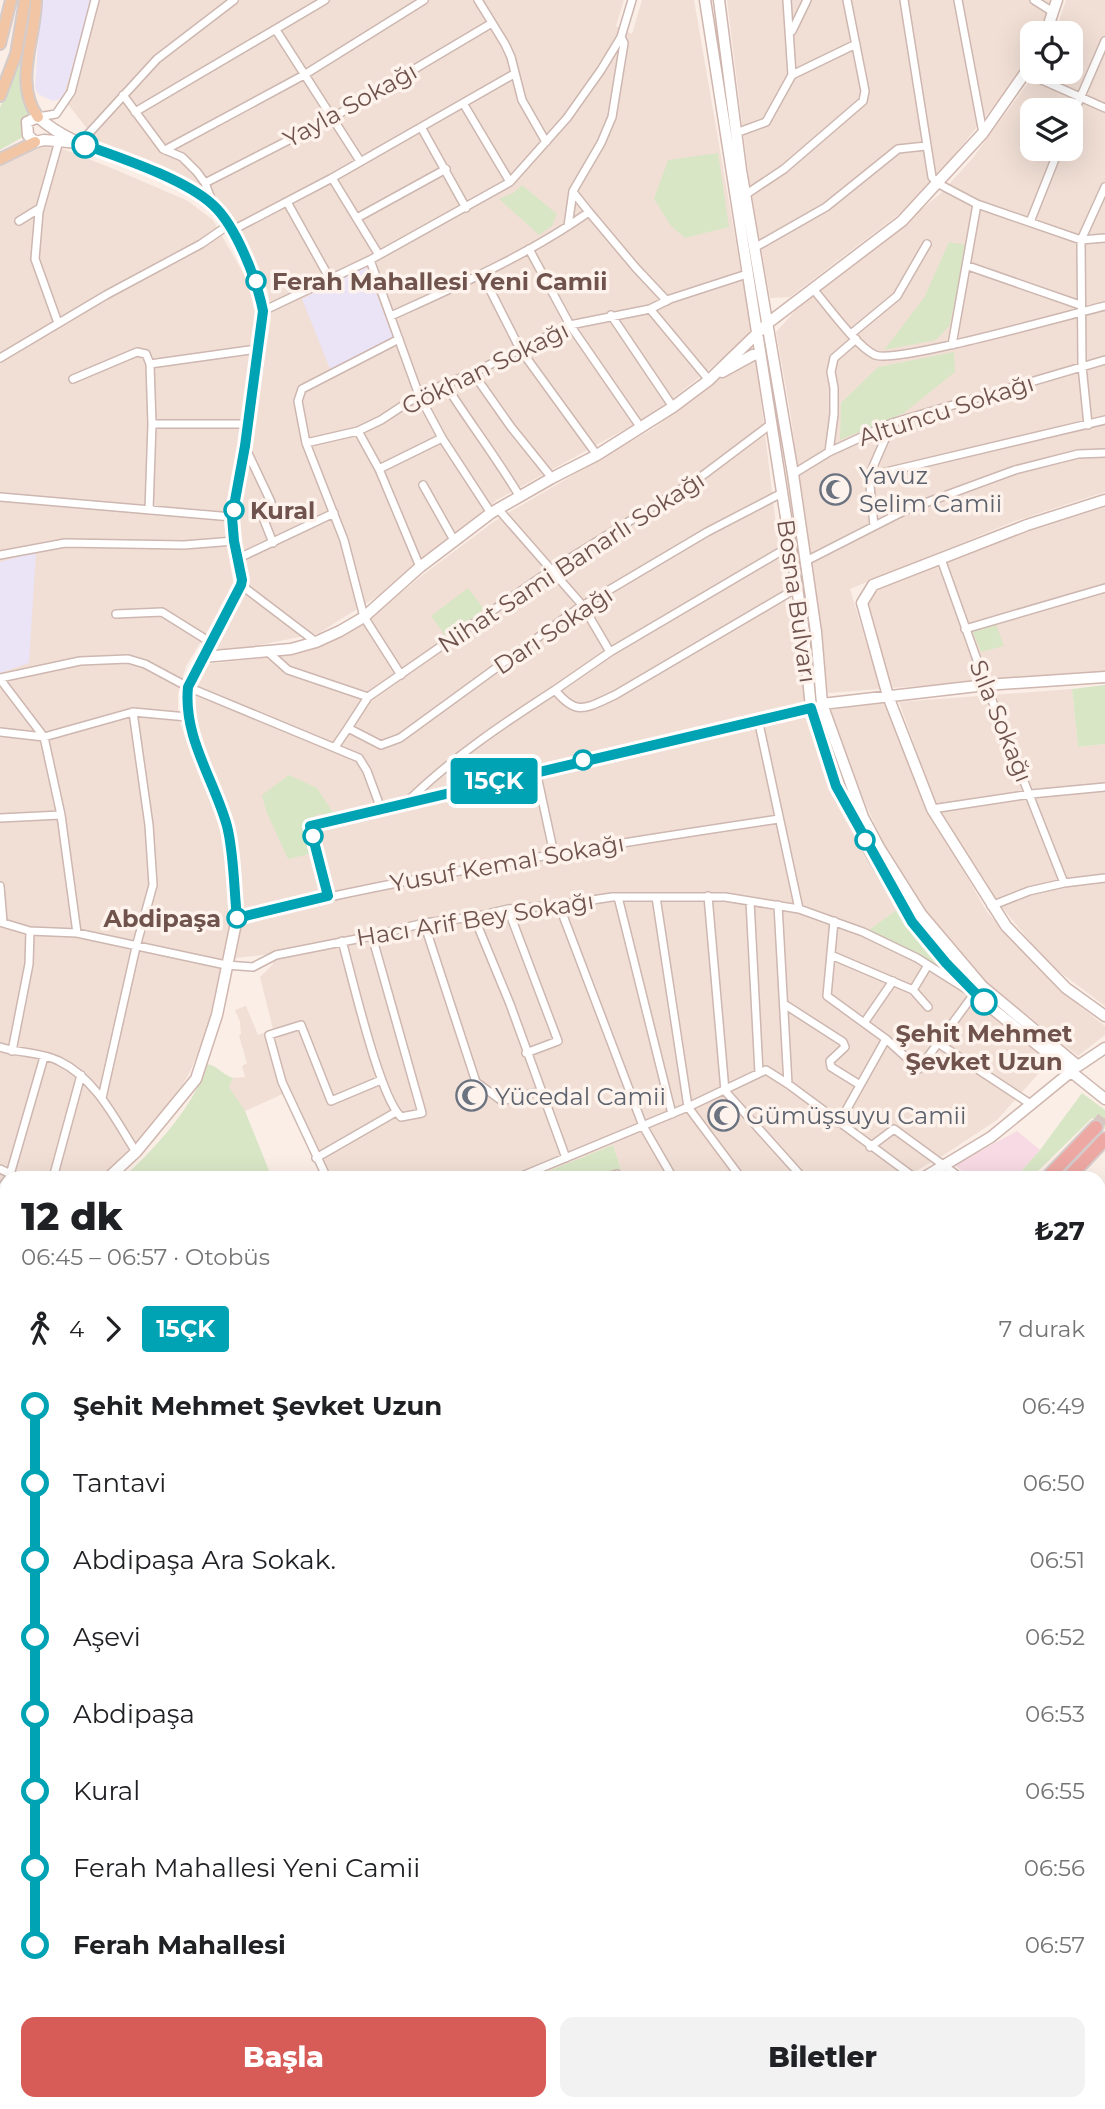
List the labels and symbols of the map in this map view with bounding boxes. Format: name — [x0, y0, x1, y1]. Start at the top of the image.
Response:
street label: Yayla Sokağı — [278, 56, 422, 154]
unlabelled marker — [72, 132, 98, 158]
place label: Ferah Mahallesi Yeni Camii — [272, 267, 607, 296]
marker: Ferah Mahallesi Yeni Camii — [246, 271, 266, 291]
street label: Gökhan Sokağı — [397, 315, 573, 421]
street label: Altuncu Sokağı — [855, 368, 1037, 452]
place label: Yavuz Selim Camii — [859, 461, 1002, 518]
street label: Nihat Sami Banarlı Sokağı — [432, 465, 710, 659]
mosque icon: Yavuz Selim Camii — [819, 472, 853, 506]
place label: Kural — [250, 496, 315, 525]
marker: Kural — [224, 500, 244, 520]
street label: Bosna Bulvarı — [771, 517, 823, 685]
street label: Darı Sokağı — [488, 580, 618, 680]
street label: Sıla Sokağı — [963, 656, 1039, 786]
unlabelled marker — [573, 750, 593, 770]
line badge: 15ÇK — [445, 758, 543, 804]
unlabelled marker — [303, 826, 323, 846]
street label: Yusuf Kemal Sokağı — [388, 828, 626, 898]
unlabelled marker — [855, 830, 875, 850]
street label: Hacı Arif Bey Sokağı — [354, 886, 596, 952]
place label: Abdipaşa — [103, 904, 221, 933]
marker: Abdipaşa — [227, 908, 247, 928]
marker: Şehit Mehmet Şevket Uzun — [971, 989, 997, 1015]
place label: Şehit Mehmet Şevket Uzun — [896, 1019, 1073, 1076]
mosque icon: Yücedal Camii — [455, 1079, 489, 1113]
place label: Yücedal Camii — [495, 1082, 666, 1111]
mosque icon: Gümüşsuyu Camii — [706, 1098, 740, 1132]
place label: Gümüşsuyu Camii — [746, 1101, 967, 1130]

